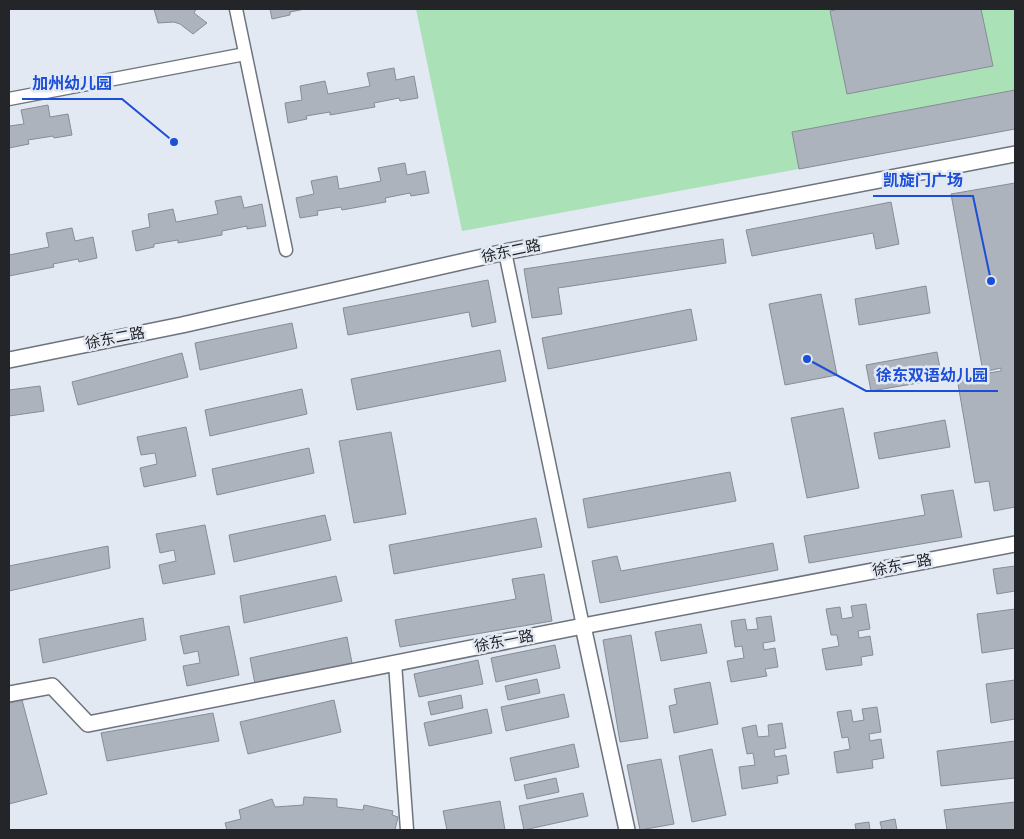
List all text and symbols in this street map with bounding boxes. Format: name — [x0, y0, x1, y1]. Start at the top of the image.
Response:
callout: 加州幼儿园 — [22, 68, 122, 99]
text: 加州幼儿园 — [32, 74, 112, 94]
callout: 凯旋门广场 — [873, 165, 973, 196]
text: 凯旋门广场 — [883, 171, 963, 191]
street label: 徐东二路 — [480, 236, 542, 266]
street label: 徐东二路 — [84, 323, 146, 353]
callout: 徐东双语幼儿园 — [866, 360, 998, 391]
text: 徐东双语幼儿园 — [876, 366, 988, 386]
street label: 徐东一路 — [871, 550, 933, 580]
street label: 徐东一路 — [473, 626, 535, 656]

